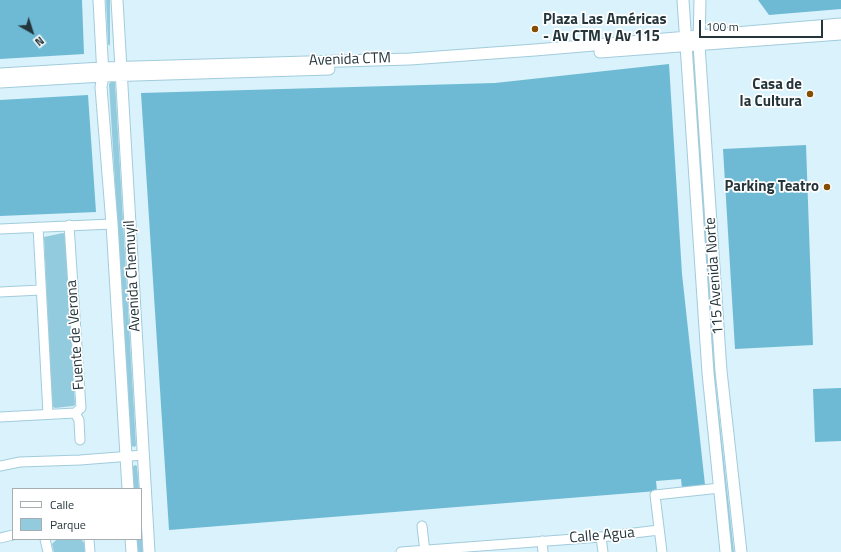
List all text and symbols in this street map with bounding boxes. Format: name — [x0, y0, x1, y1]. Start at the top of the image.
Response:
place label: Plaza Las Américas - Av CTM y Av 115 — [543, 11, 667, 46]
north arrow — [12, 12, 52, 52]
scale bar — [701, 12, 825, 38]
text: 100 m — [706, 17, 739, 36]
marker: Plaza Las Américas - Av CTM y Av 115 — [530, 24, 540, 34]
text: N — [32, 33, 48, 50]
street label: Avenida CTM — [309, 50, 391, 70]
place label: Casa de la Cultura — [740, 76, 802, 111]
marker: Casa de la Cultura — [805, 89, 815, 99]
place label: Parking Teatro — [725, 178, 819, 196]
marker: Parking Teatro — [822, 182, 832, 192]
street label: 115 Avenida Norte — [702, 217, 728, 335]
street label: Avenida Chemuyil — [121, 220, 145, 332]
street label: Fuente de Verona — [63, 279, 89, 391]
legend — [12, 488, 142, 540]
text: Calle — [50, 495, 74, 514]
text: Parque — [50, 515, 86, 534]
street label: Calle Agua — [569, 524, 635, 548]

